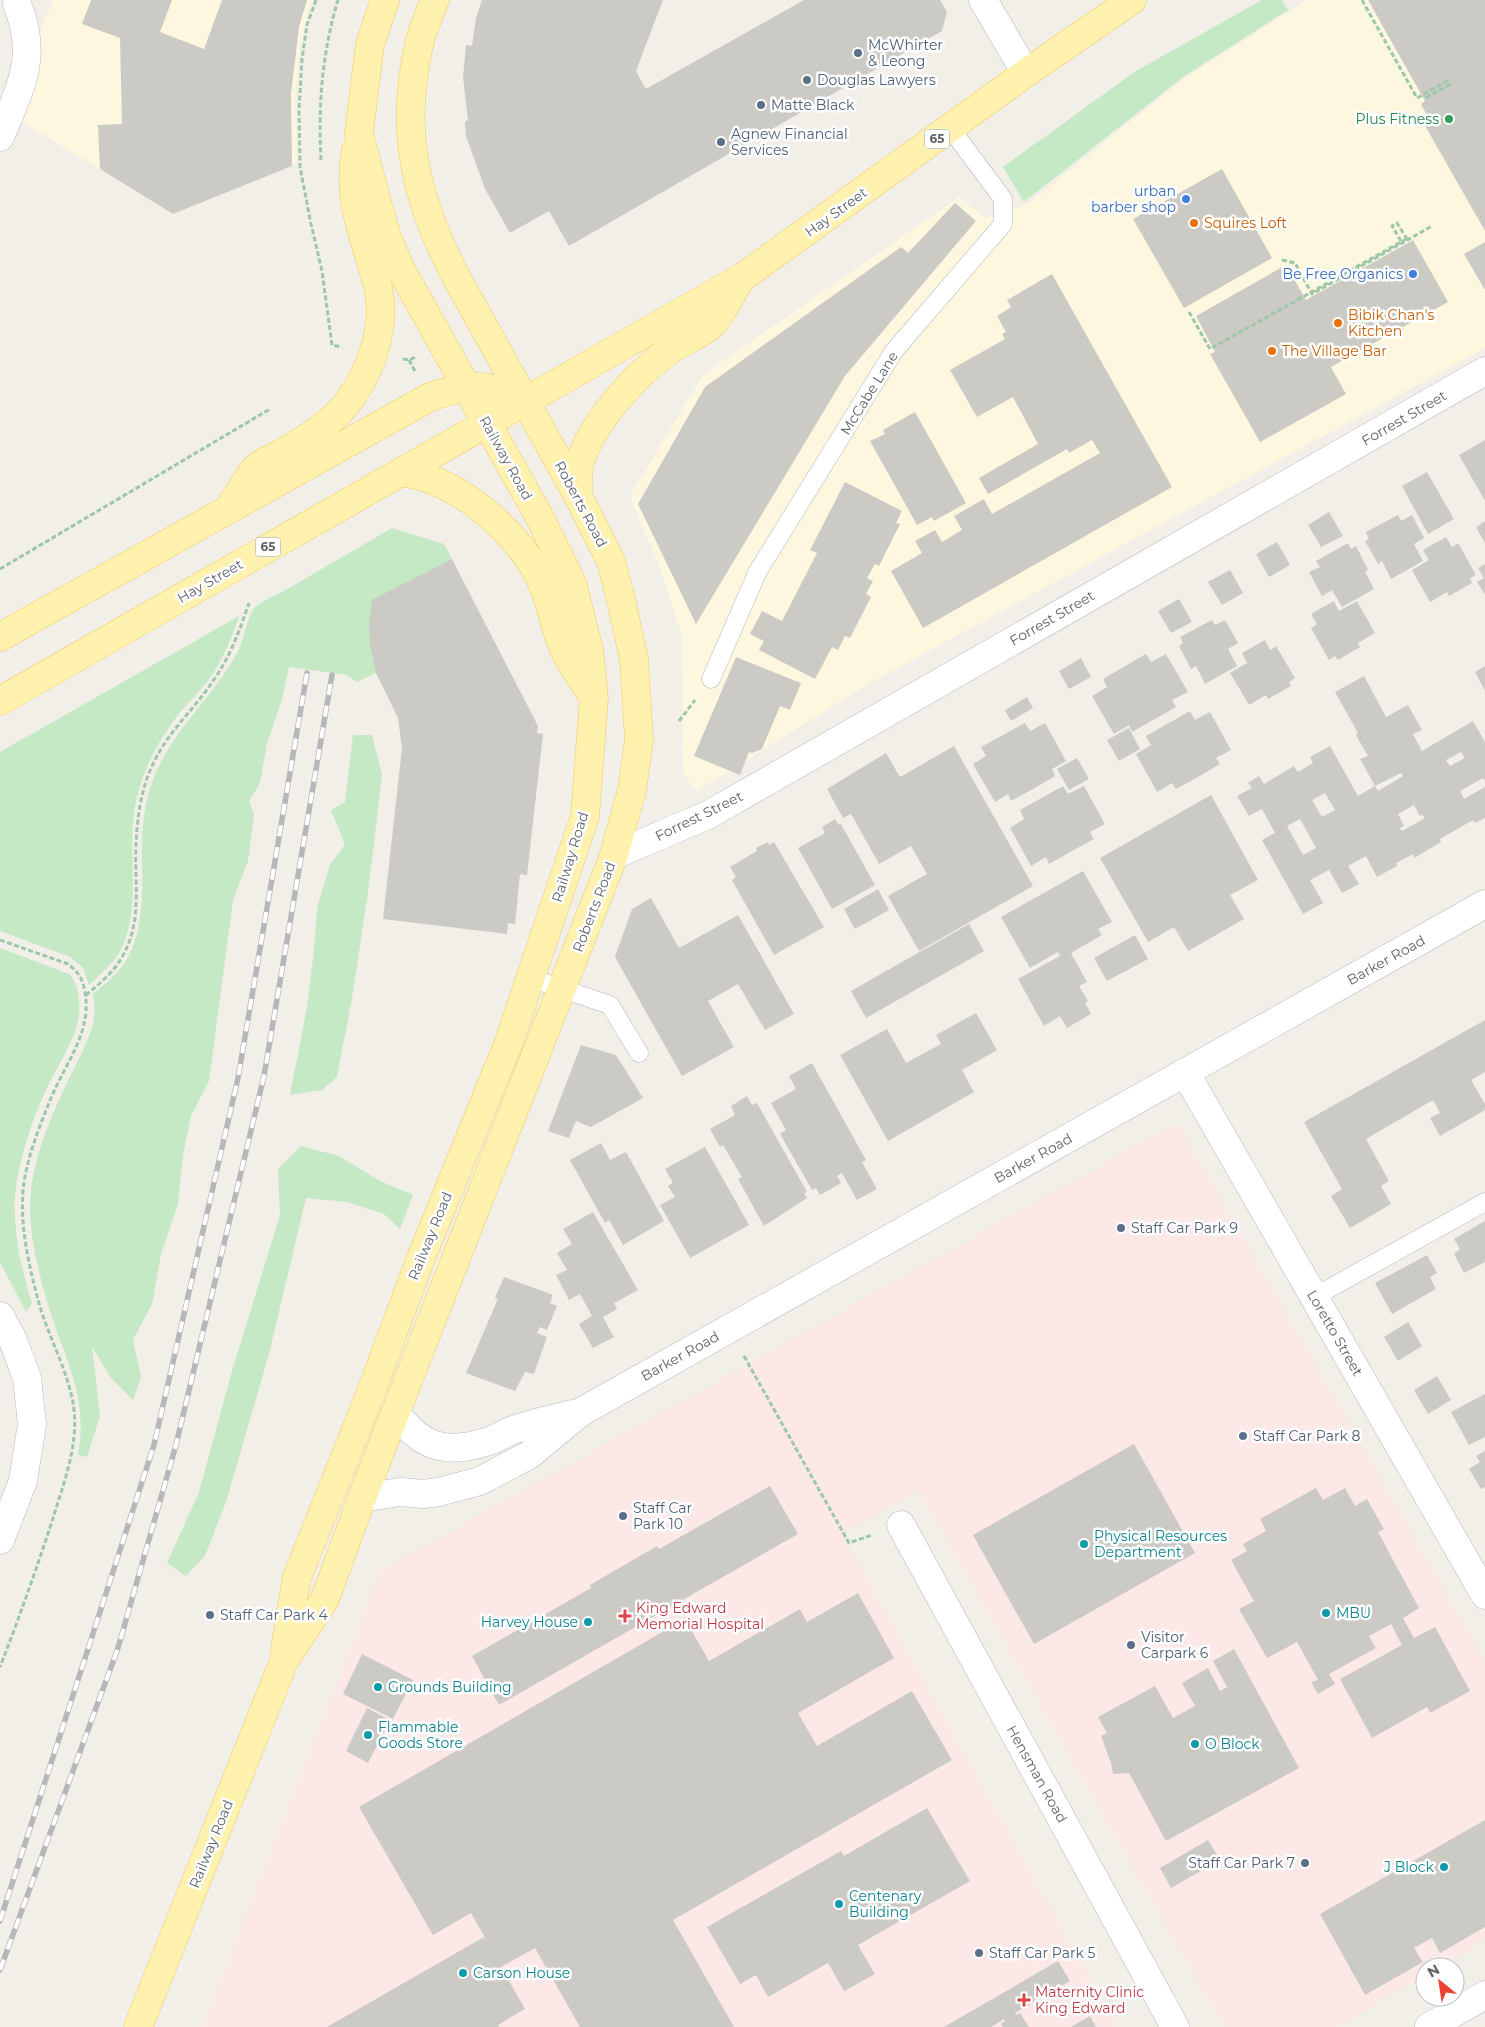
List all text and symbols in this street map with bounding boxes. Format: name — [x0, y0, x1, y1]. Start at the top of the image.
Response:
place label: McWhirter & Leong — [868, 36, 943, 70]
marker: McWhirter & Leong — [852, 47, 864, 59]
place label: Douglas Lawyers — [817, 71, 936, 89]
marker: Douglas Lawyers — [801, 74, 813, 86]
place label: Matte Black — [771, 96, 855, 114]
marker: Matte Black — [755, 99, 767, 111]
place label: Plus Fitness — [1355, 110, 1439, 128]
marker: Plus Fitness — [1443, 113, 1455, 125]
place label: Agnew Financial Services — [731, 125, 848, 159]
road number: 65 — [924, 130, 950, 148]
marker: Agnew Financial Services — [715, 136, 727, 148]
place label: urban barber shop — [1091, 182, 1176, 216]
street label: Hay Street — [801, 183, 871, 241]
marker: urban barber shop — [1180, 193, 1192, 205]
place label: Squires Loft — [1204, 214, 1287, 232]
marker: Squires Loft — [1188, 217, 1200, 229]
place label: Be Free Organics — [1283, 265, 1403, 283]
marker: Be Free Organics — [1407, 268, 1419, 280]
place label: Bibik Chan's Kitchen — [1348, 306, 1435, 340]
marker: Bibik Chan's Kitchen — [1332, 317, 1344, 329]
place label: The Village Bar — [1282, 342, 1387, 360]
marker: The Village Bar — [1266, 345, 1278, 357]
street label: McCabe Lane — [836, 348, 902, 438]
street label: Forrest Street — [1358, 386, 1450, 450]
street label: Railway Road — [475, 413, 537, 503]
street label: Roberts Road — [551, 458, 611, 550]
road number: 65 — [256, 538, 280, 556]
street label: Hay Street — [174, 555, 246, 607]
street label: Forrest Street — [1006, 586, 1098, 650]
street label: Forrest Street — [652, 787, 746, 845]
street label: Railway Road — [548, 810, 592, 904]
street label: Roberts Road — [568, 859, 620, 955]
street label: Barker Road — [1344, 931, 1428, 989]
street label: Barker Road — [991, 1129, 1075, 1187]
street label: Railway Road — [404, 1189, 456, 1283]
place label: Staff Car Park 9 — [1131, 1219, 1238, 1237]
marker: Staff Car Park 9 — [1115, 1222, 1127, 1234]
street label: Loretto Street — [1303, 1287, 1367, 1380]
street label: Barker Road — [638, 1327, 722, 1385]
place label: Staff Car Park 8 — [1253, 1427, 1360, 1445]
marker: Staff Car Park 8 — [1237, 1430, 1249, 1442]
place label: Staff Car Park 10 — [633, 1499, 693, 1533]
marker: Staff Car Park 10 — [617, 1510, 629, 1522]
place label: Physical Resources Department — [1094, 1527, 1227, 1561]
marker: Physical Resources Department — [1078, 1538, 1090, 1550]
place label: King Edward Memorial Hospital — [636, 1599, 764, 1633]
place label: MBU — [1336, 1604, 1371, 1622]
place label: Staff Car Park 4 — [220, 1606, 328, 1624]
marker: MBU — [1320, 1607, 1332, 1619]
marker: Staff Car Park 4 — [204, 1609, 216, 1621]
marker: King Edward Memorial Hospital — [618, 1609, 632, 1623]
place label: Harvey House — [481, 1613, 578, 1631]
marker: Harvey House — [582, 1616, 594, 1628]
place label: Visitor Carpark 6 — [1141, 1628, 1209, 1662]
marker: Visitor Carpark 6 — [1125, 1639, 1137, 1651]
place label: Grounds Building — [388, 1678, 512, 1696]
marker: Grounds Building — [372, 1681, 384, 1693]
place label: Flammable Goods Store — [378, 1718, 463, 1752]
street label: Hensman Road — [1003, 1722, 1071, 1826]
marker: Flammable Goods Store — [362, 1729, 374, 1741]
place label: O Block — [1205, 1735, 1260, 1753]
marker: O Block — [1189, 1738, 1201, 1750]
street label: Railway Road — [185, 1797, 237, 1891]
place label: Staff Car Park 7 — [1188, 1854, 1295, 1872]
marker: Staff Car Park 7 — [1299, 1857, 1311, 1869]
place label: J Block — [1383, 1858, 1435, 1876]
marker: J Block — [1438, 1861, 1450, 1873]
place label: Centenary Building — [849, 1887, 922, 1921]
marker: Centenary Building — [833, 1898, 845, 1910]
place label: Staff Car Park 5 — [989, 1944, 1095, 1962]
marker: Staff Car Park 5 — [973, 1947, 985, 1959]
north arrow — [1415, 1957, 1465, 2007]
text: N — [1424, 1960, 1443, 1981]
place label: Carson House — [473, 1964, 570, 1982]
marker: Carson House — [457, 1967, 469, 1979]
place label: Maternity Clinic King Edward — [1035, 1983, 1144, 2017]
marker: Maternity Clinic King Edward — [1017, 1993, 1031, 2007]

